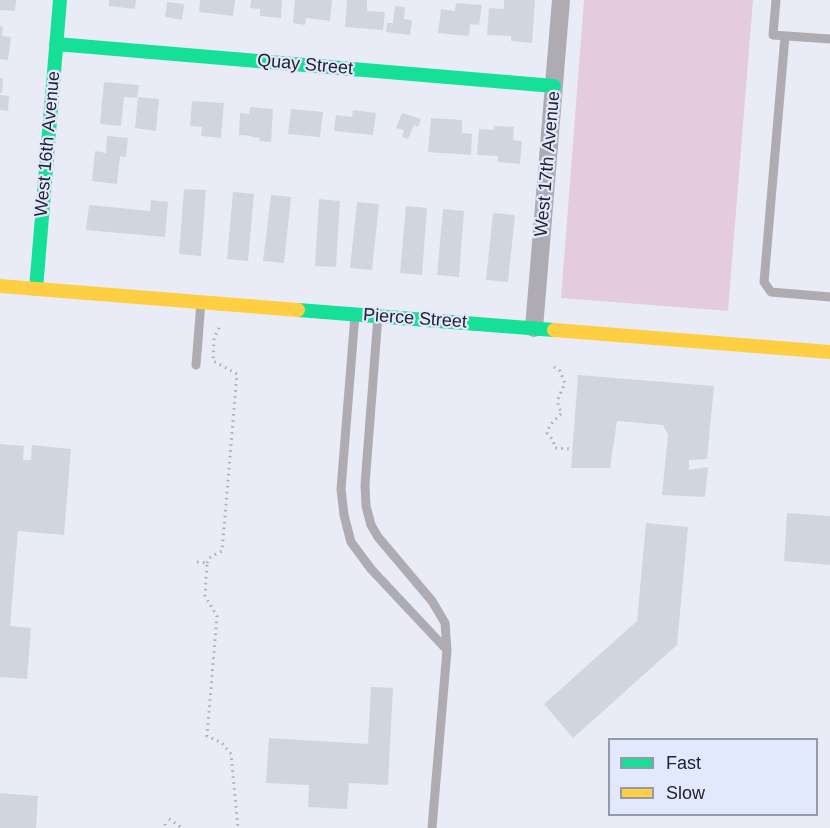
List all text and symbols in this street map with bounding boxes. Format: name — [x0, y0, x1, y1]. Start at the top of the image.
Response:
street label: Quay Street — [256, 50, 354, 80]
street label: West 16th Avenue — [31, 70, 65, 218]
street label: West 17th Avenue — [531, 90, 565, 238]
street label: Pierce Street — [362, 305, 468, 333]
legend — [608, 738, 818, 816]
text: Fast — [666, 753, 701, 773]
text: Slow — [666, 783, 705, 803]

